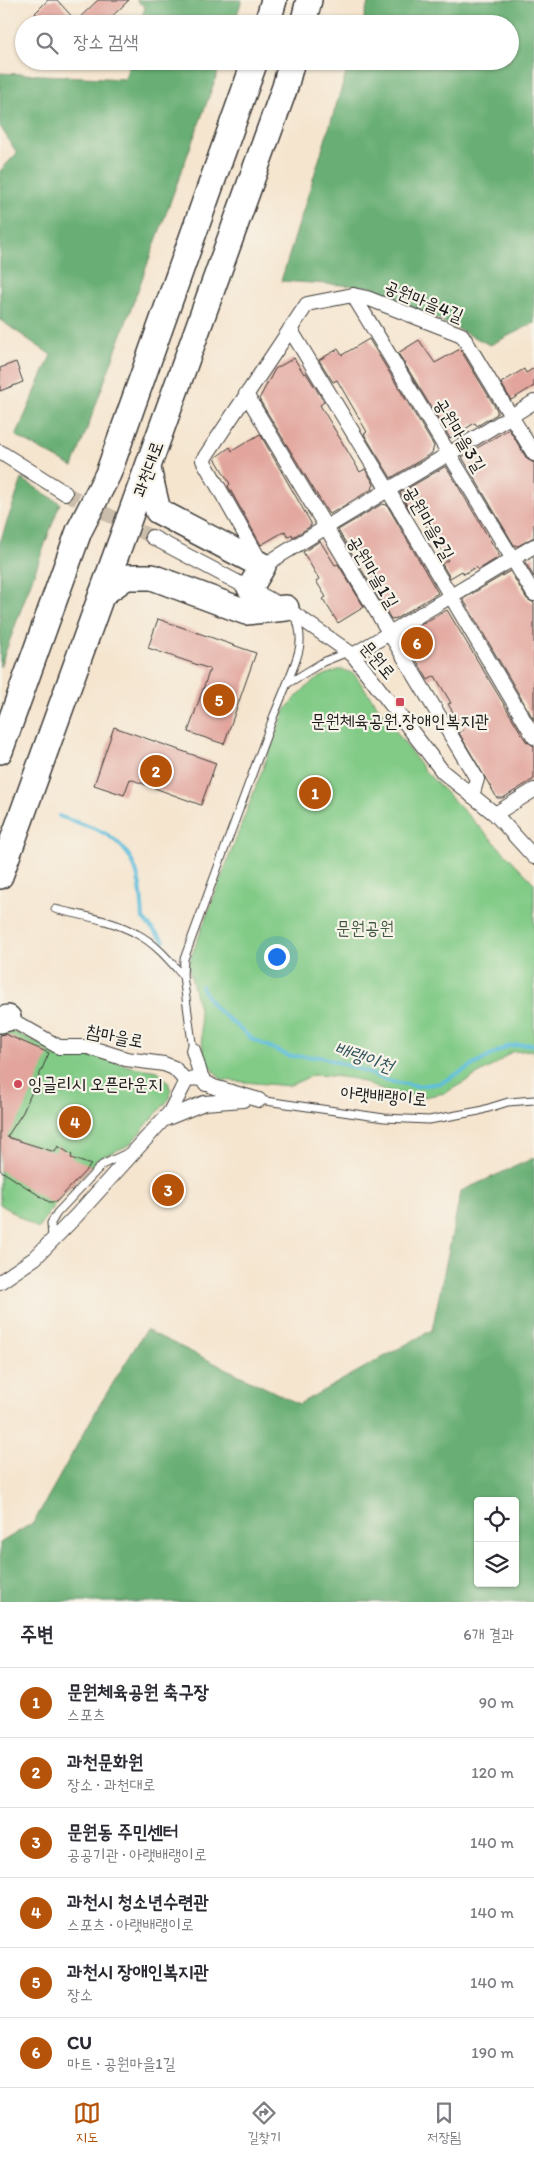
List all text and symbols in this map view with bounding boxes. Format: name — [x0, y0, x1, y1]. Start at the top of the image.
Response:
search box — [15, 15, 519, 70]
icon: search — [33, 29, 61, 57]
text: 장소 검색 — [73, 30, 138, 53]
street label: 공원마을4길 — [381, 275, 467, 327]
street label: 공원마을3길 — [429, 394, 491, 476]
street label: 과천대로 — [128, 438, 168, 500]
street label: 공원마을2길 — [399, 482, 459, 564]
street label: 공원마을1길 — [343, 532, 403, 613]
pin: 6 — [401, 624, 433, 662]
street label: 문원로 — [356, 636, 400, 684]
pin: 5 — [203, 681, 235, 719]
marker: 문원체육공원.장애인복지관 — [394, 696, 406, 708]
place label: 문원체육공원.장애인복지관 — [311, 710, 489, 732]
pin: 2 — [140, 752, 172, 790]
pin: 1 — [299, 774, 331, 812]
park label: 문원공원 — [336, 917, 394, 939]
your location — [264, 944, 290, 970]
street label: 참마을로 — [84, 1020, 146, 1052]
water label: 배랭이천 — [331, 1036, 398, 1078]
place label: 잉글리시 오픈라운지 — [28, 1073, 162, 1095]
marker: 잉글리시 오픈라운지 — [12, 1078, 24, 1090]
street label: 아랫배랭이로 — [340, 1081, 428, 1111]
pin: 4 — [59, 1103, 91, 1141]
pin: 3 — [152, 1171, 184, 1209]
map controls — [474, 1497, 519, 1587]
button: locate — [474, 1497, 519, 1542]
button: layers — [474, 1542, 519, 1587]
text: 주변 — [20, 1621, 54, 1646]
text: 6개 결과 — [463, 1625, 514, 1644]
text: 문원체육공원 축구장 — [67, 1680, 209, 1703]
text: 1 — [32, 1693, 40, 1712]
text: 90 m — [479, 1693, 514, 1712]
text: 스포츠 — [67, 1705, 106, 1724]
text: 과천문화원 — [67, 1750, 143, 1773]
text: 2 — [32, 1763, 40, 1782]
text: 120 m — [471, 1763, 514, 1782]
text: 장소 · 과천대로 — [67, 1775, 155, 1794]
text: 문원동 주민센터 — [67, 1820, 178, 1843]
text: 3 — [32, 1833, 40, 1852]
text: 140 m — [470, 1833, 514, 1852]
text: 공공기관 · 아랫배랭이로 — [67, 1845, 207, 1864]
text: 과천시 청소년수련관 — [67, 1890, 209, 1913]
text: 4 — [31, 1903, 41, 1922]
text: 140 m — [470, 1903, 514, 1922]
text: 스포츠 · 아랫배랭이로 — [67, 1915, 194, 1934]
text: 과천시 장애인복지관 — [67, 1960, 209, 1983]
text: 5 — [32, 1973, 40, 1992]
text: 140 m — [470, 1973, 514, 1992]
text: 장소 — [67, 1985, 93, 2004]
text: CU — [67, 2031, 92, 2054]
text: 6 — [32, 2043, 40, 2062]
text: 190 m — [471, 2043, 514, 2062]
text: 마트 · 공원마을1길 — [67, 2054, 176, 2073]
tab: 지도 — [73, 2099, 101, 2147]
tab: 길찾기 — [247, 2099, 281, 2147]
tab: 저장됨 — [427, 2099, 461, 2147]

